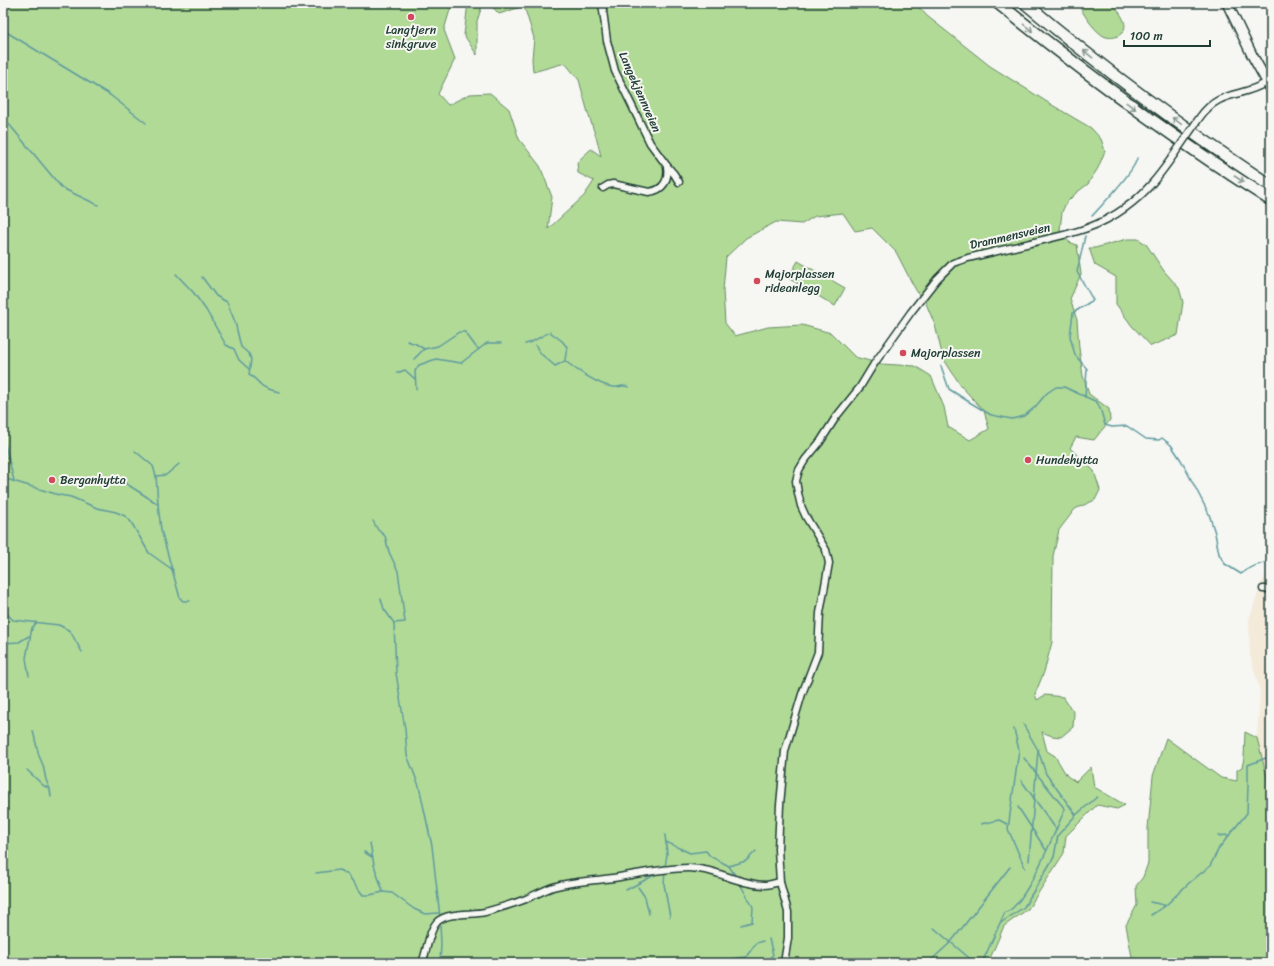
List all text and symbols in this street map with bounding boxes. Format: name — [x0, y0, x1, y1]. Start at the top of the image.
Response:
marker: Langtjern sinkgruve — [406, 12, 416, 22]
place label: Langtjern sinkgruve — [385, 19, 437, 55]
scale bar — [1124, 22, 1210, 48]
one-way arrow — [1023, 23, 1034, 32]
text: 100 m — [1130, 25, 1163, 47]
street label: Langekjennveien — [612, 48, 668, 137]
one-way arrow — [1082, 50, 1093, 58]
one-way arrow — [1126, 102, 1137, 111]
one-way arrow — [1172, 117, 1183, 126]
one-way arrow — [1233, 176, 1245, 184]
street label: Drammensveien — [968, 216, 1053, 256]
place label: Majorplassen rideanlegg — [765, 263, 835, 299]
marker: Majorplassen rideanlegg — [752, 276, 762, 286]
place label: Majorplassen — [911, 342, 981, 364]
marker: Majorplassen — [898, 348, 908, 358]
place label: Hundehytta — [1036, 449, 1098, 471]
marker: Hundehytta — [1023, 455, 1033, 465]
place label: Berganhytta — [60, 469, 126, 491]
marker: Berganhytta — [47, 475, 57, 485]

